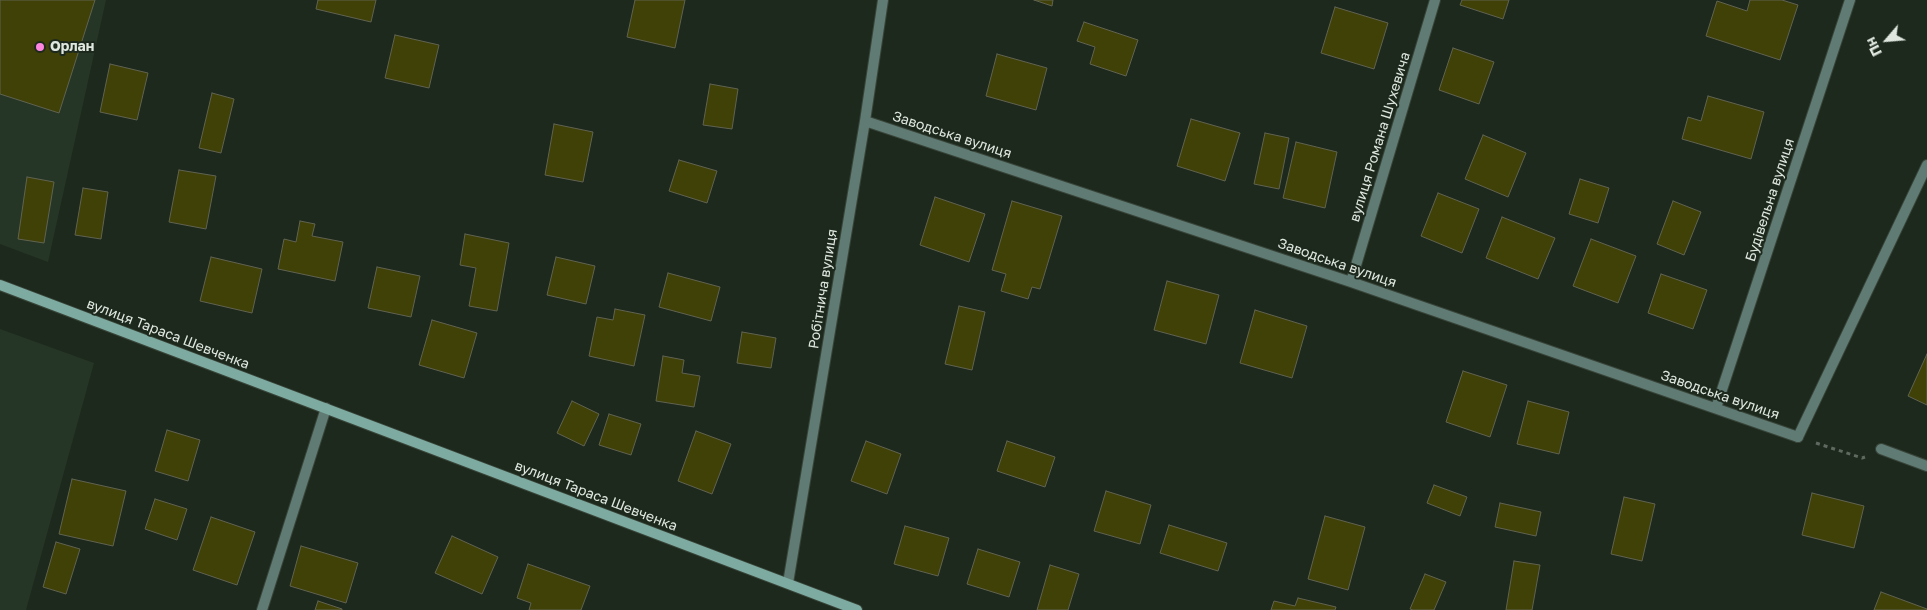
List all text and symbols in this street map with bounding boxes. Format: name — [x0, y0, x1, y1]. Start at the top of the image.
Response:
north arrow — [1862, 15, 1912, 65]
text: Пн — [1861, 35, 1885, 59]
place label: Орлан — [50, 39, 94, 55]
marker: Орлан — [34, 41, 46, 53]
street label: вулиця Романа Шухевича — [1346, 50, 1414, 224]
street label: Заводська вулиця — [890, 108, 1014, 162]
street label: Будівельна вулиця — [1742, 136, 1798, 264]
street label: Робітнича вулиця — [805, 228, 841, 350]
street label: Заводська вулиця — [1275, 235, 1399, 291]
street label: вулиця Тараса Шевченка — [84, 295, 252, 373]
street label: Заводська вулиця — [1658, 367, 1782, 423]
street label: вулиця Тараса Шевченка — [512, 457, 680, 535]

